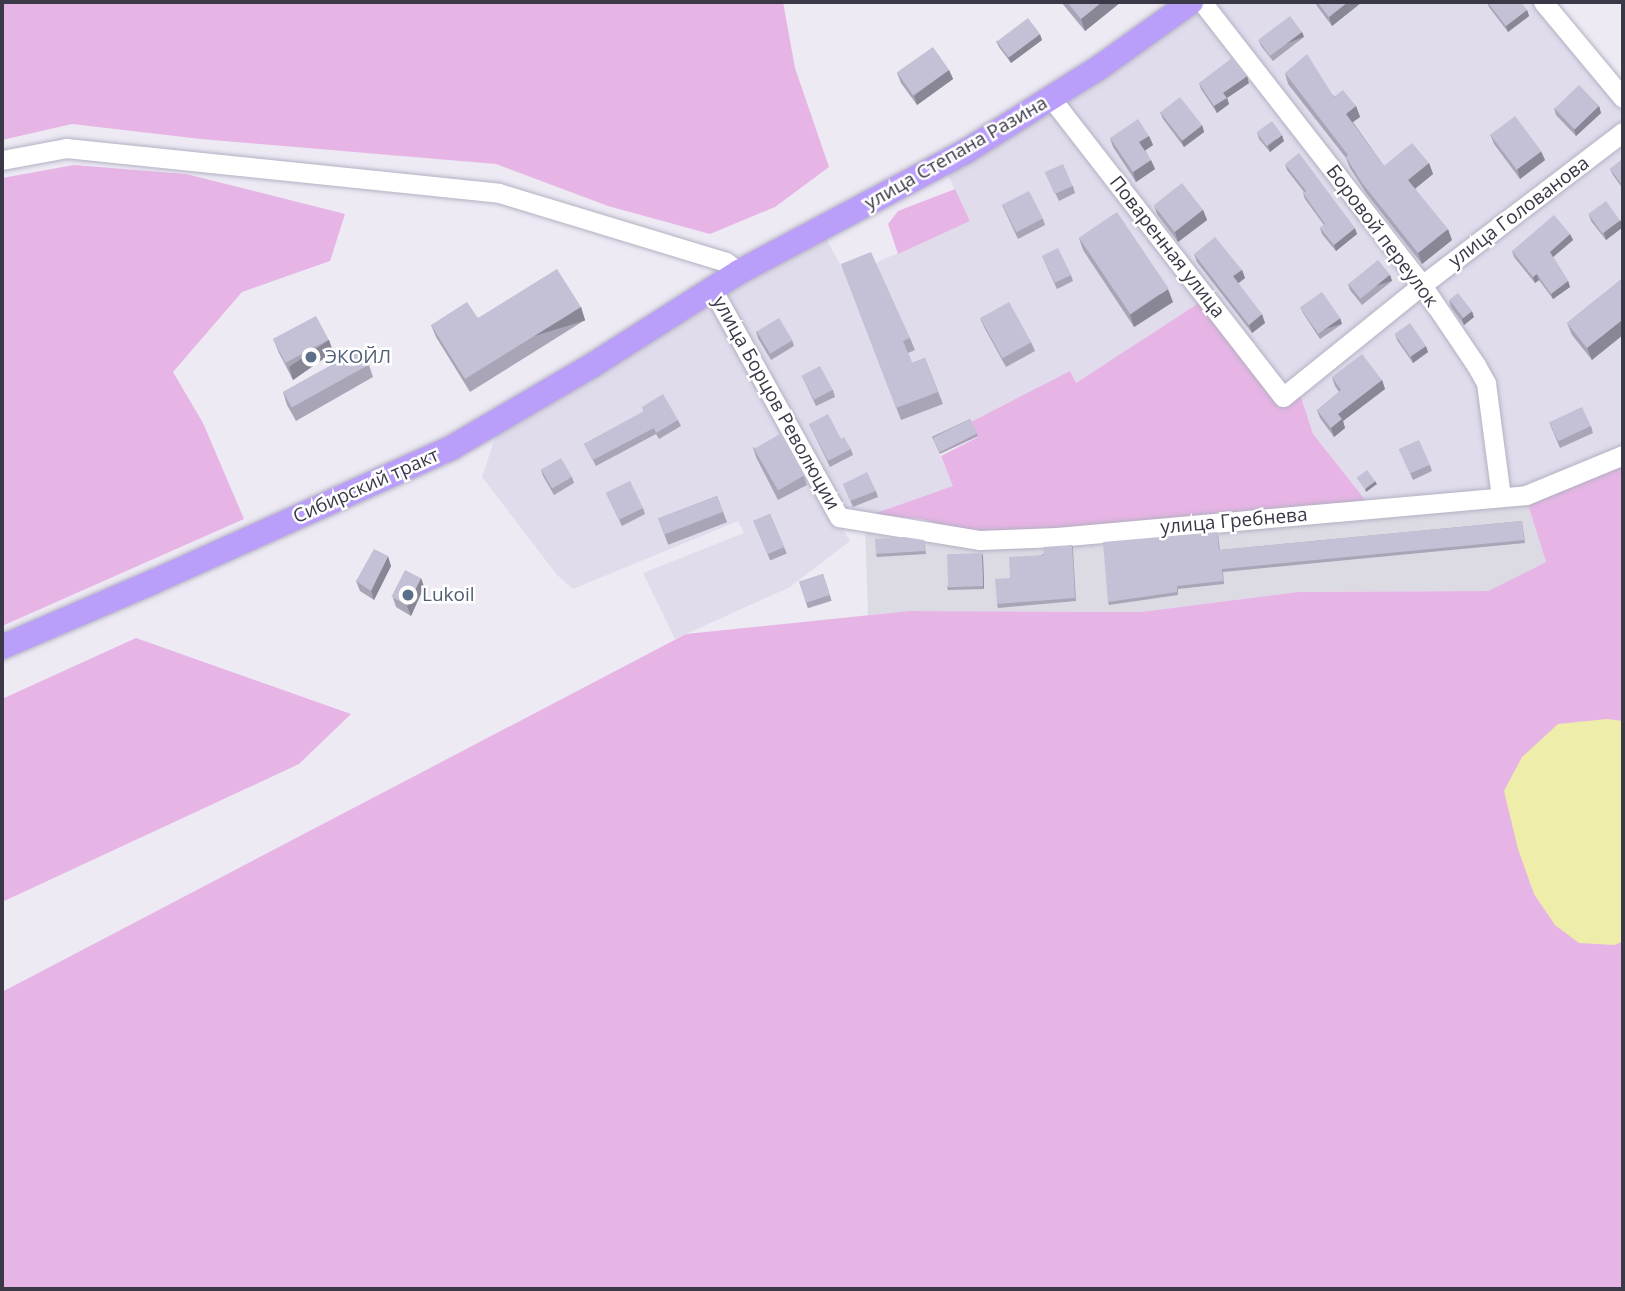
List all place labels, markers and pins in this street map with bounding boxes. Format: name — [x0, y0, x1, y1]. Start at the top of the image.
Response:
place label: ЭКОЙЛ — [325, 346, 391, 368]
marker: ЭКОЙЛ — [303, 349, 319, 365]
place label: Lukoil — [422, 584, 475, 606]
marker: Lukoil — [400, 587, 416, 603]

